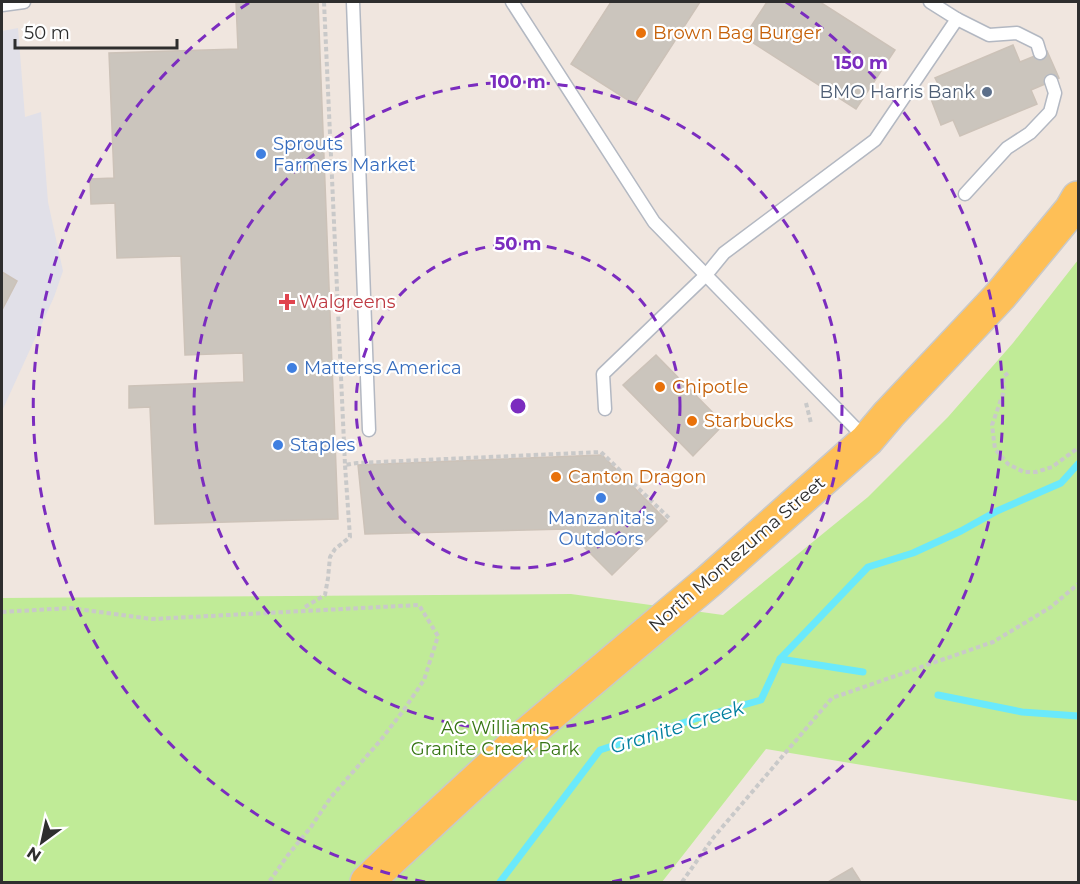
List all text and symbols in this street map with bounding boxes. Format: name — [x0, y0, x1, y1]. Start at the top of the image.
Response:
scale bar — [15, 12, 177, 50]
text: 50 m — [24, 22, 70, 44]
place label: Brown Bag Burger — [653, 22, 822, 44]
marker: Brown Bag Burger — [634, 26, 648, 40]
text: 150 m — [834, 52, 888, 74]
text: 100 m — [490, 71, 546, 93]
place label: BMO Harris Bank — [820, 81, 975, 103]
marker: BMO Harris Bank — [980, 85, 994, 99]
place label: Sprouts Farmers Market — [273, 133, 416, 176]
marker: Sprouts Farmers Market — [254, 147, 268, 161]
text: 50 m — [495, 233, 541, 255]
place label: Walgreens — [299, 291, 396, 313]
marker: Walgreens — [280, 295, 294, 309]
place label: Matterss America — [304, 357, 462, 379]
marker: Matterss America — [285, 361, 299, 375]
place label: Chipotle — [672, 376, 748, 398]
marker: Chipotle — [653, 380, 667, 394]
centre of rings — [508, 396, 528, 416]
place label: Starbucks — [704, 410, 793, 432]
marker: Starbucks — [685, 414, 699, 428]
place label: Staples — [290, 434, 356, 456]
marker: Staples — [271, 438, 285, 452]
place label: Canton Dragon — [568, 466, 706, 488]
marker: Canton Dragon — [549, 470, 563, 484]
street label: North Montezuma Street — [644, 472, 830, 636]
marker: Manzanita's Outdoors — [594, 491, 608, 505]
place label: Manzanita's Outdoors — [548, 507, 655, 550]
water label: Granite Creek — [607, 695, 748, 759]
park label: AC Williams Granite Creek Park — [411, 717, 579, 760]
north arrow — [12, 812, 72, 872]
text: N — [24, 843, 45, 866]

